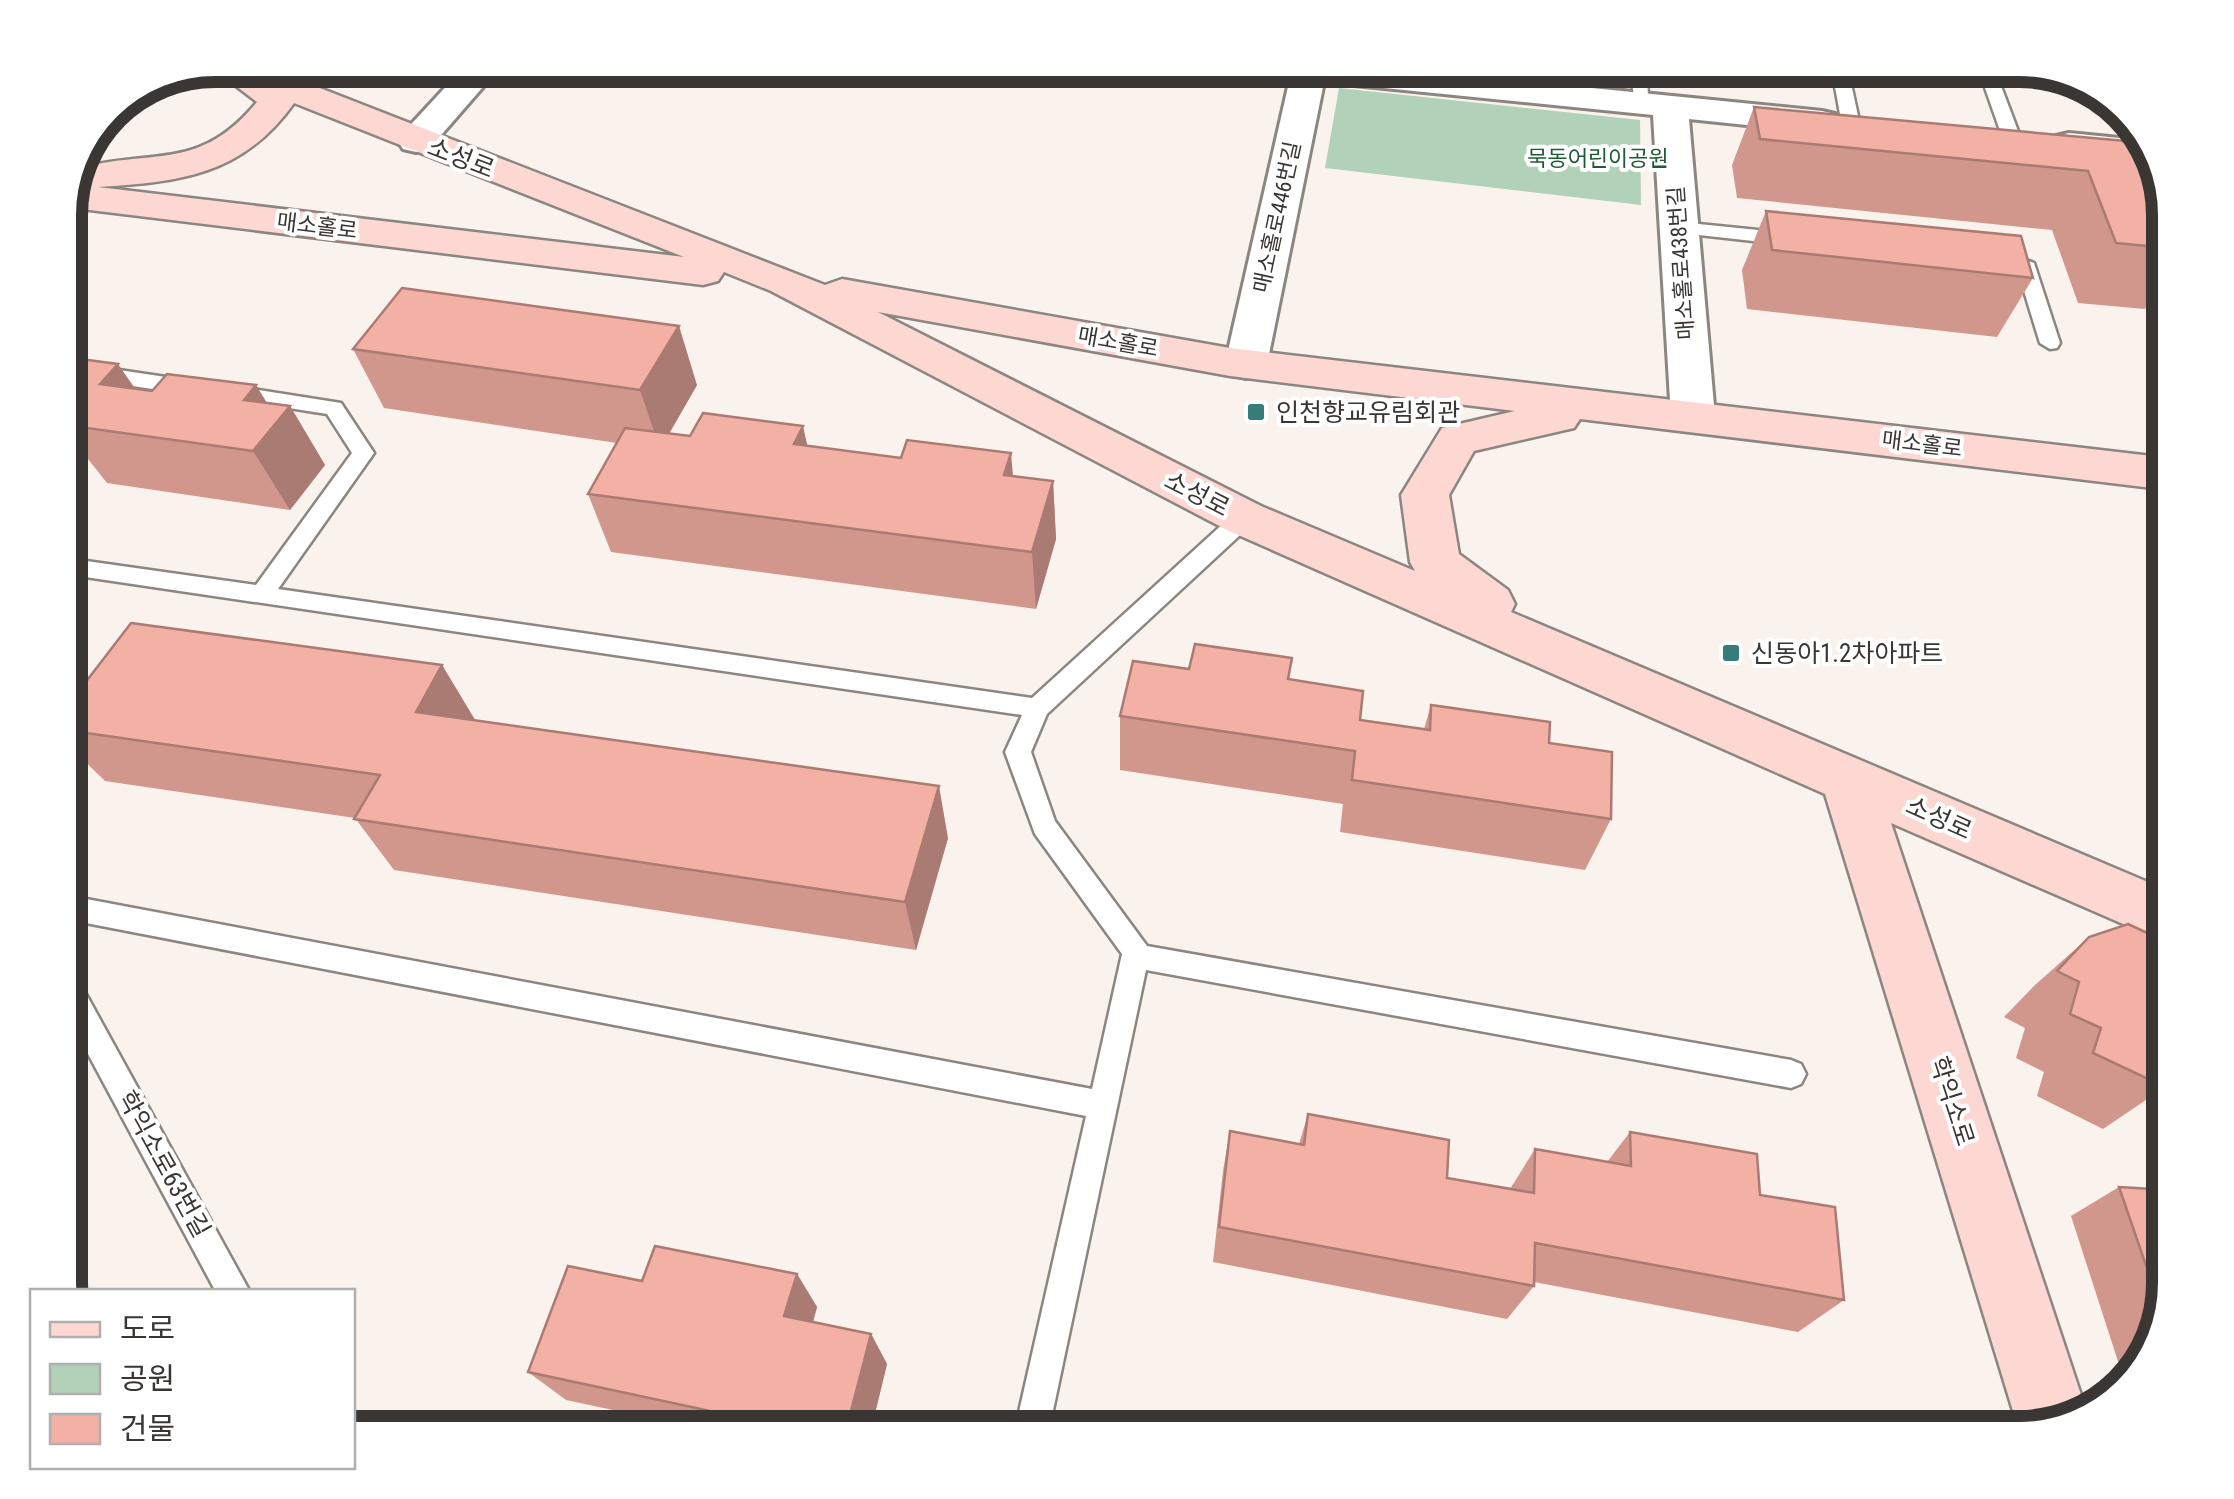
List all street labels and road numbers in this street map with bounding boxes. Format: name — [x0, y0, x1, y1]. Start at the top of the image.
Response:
street label: 소성로 — [424, 132, 498, 184]
street label: 매소홀로446번길 — [1249, 139, 1305, 295]
street label: 매소홀로438번길 — [1663, 185, 1699, 341]
street label: 매소홀로 — [275, 209, 359, 243]
street label: 매소홀로 — [1076, 323, 1160, 361]
street label: 매소홀로 — [1880, 427, 1964, 461]
street label: 소성로 — [1160, 465, 1234, 523]
street label: 소성로 — [1902, 791, 1976, 845]
street label: 학익소로 — [1924, 1053, 1980, 1149]
street label: 학익소로63번길 — [112, 1086, 216, 1242]

